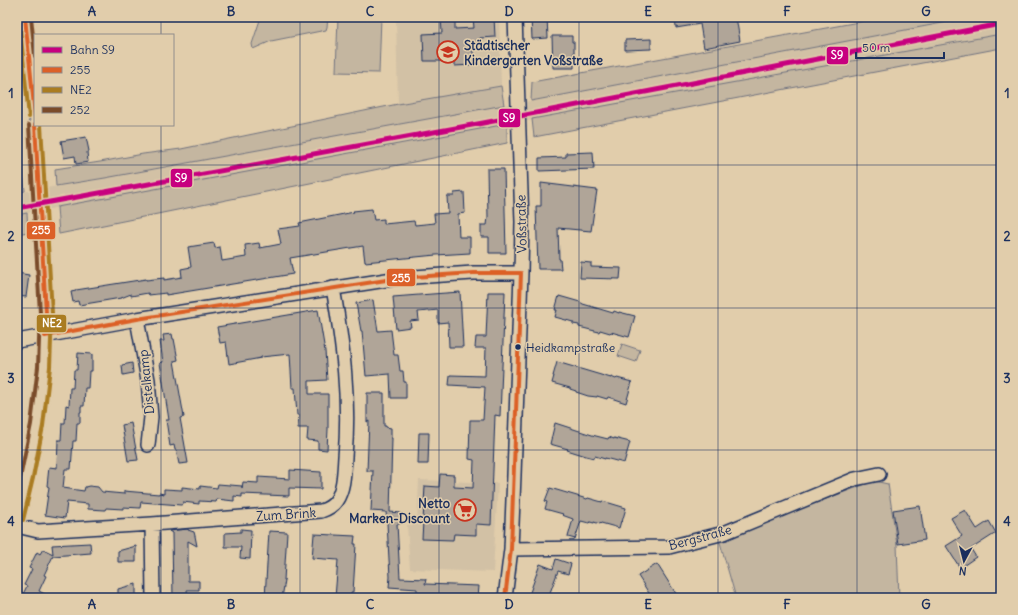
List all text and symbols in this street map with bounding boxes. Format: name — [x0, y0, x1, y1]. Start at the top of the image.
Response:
text: A — [88, 3, 97, 20]
text: B — [227, 3, 236, 20]
text: C — [366, 3, 375, 20]
text: D — [504, 3, 514, 20]
text: E — [644, 3, 652, 20]
text: F — [783, 3, 791, 20]
text: G — [921, 3, 931, 20]
legend — [34, 34, 174, 126]
scale bar — [856, 34, 944, 60]
place label: Städtischer Kindergarten Voßstraße — [464, 37, 603, 69]
school or university icon: Städtischer Kindergarten Voßstraße — [435, 39, 461, 65]
text: 50 m — [862, 40, 891, 55]
text: Bahn S9 — [70, 42, 115, 57]
line badge: S9 — [826, 46, 849, 65]
text: S9 — [831, 48, 843, 62]
text: 255 — [70, 62, 90, 77]
text: NE2 — [70, 82, 92, 97]
text: 1 — [8, 85, 14, 102]
text: 1 — [1004, 85, 1010, 102]
text: 252 — [70, 102, 90, 117]
line badge: S9 — [498, 108, 521, 128]
text: S9 — [503, 111, 515, 125]
line badge: S9 — [170, 168, 193, 188]
text: S9 — [175, 171, 187, 185]
street label: Voßstraße — [512, 194, 531, 254]
line badge: 255 — [26, 221, 56, 240]
text: 255 — [32, 223, 50, 237]
text: 2 — [7, 228, 15, 245]
text: 2 — [1003, 228, 1011, 245]
line badge: 255 — [386, 268, 416, 287]
text: 255 — [392, 271, 410, 285]
line badge: NE2 — [36, 314, 67, 333]
text: NE2 — [42, 316, 62, 330]
place label: Heidkampstraße — [526, 340, 615, 355]
marker: Heidkampstraße — [513, 342, 523, 352]
street label: Distelkamp — [135, 349, 158, 415]
text: 3 — [7, 370, 15, 387]
text: 3 — [1003, 370, 1011, 387]
place label: Netto Marken-Discount — [349, 495, 451, 527]
supermarket icon: Netto Marken-Discount — [452, 497, 478, 523]
street label: Zum Brink — [255, 504, 317, 525]
text: 4 — [7, 513, 15, 530]
text: 4 — [1003, 513, 1011, 530]
street label: Bergstraße — [667, 521, 734, 554]
north arrow — [944, 541, 984, 581]
text: N — [958, 564, 967, 578]
text: A — [88, 596, 97, 613]
text: B — [227, 596, 236, 613]
text: C — [366, 596, 375, 613]
text: D — [504, 596, 514, 613]
text: E — [644, 596, 652, 613]
text: F — [783, 596, 791, 613]
text: G — [921, 596, 931, 613]

